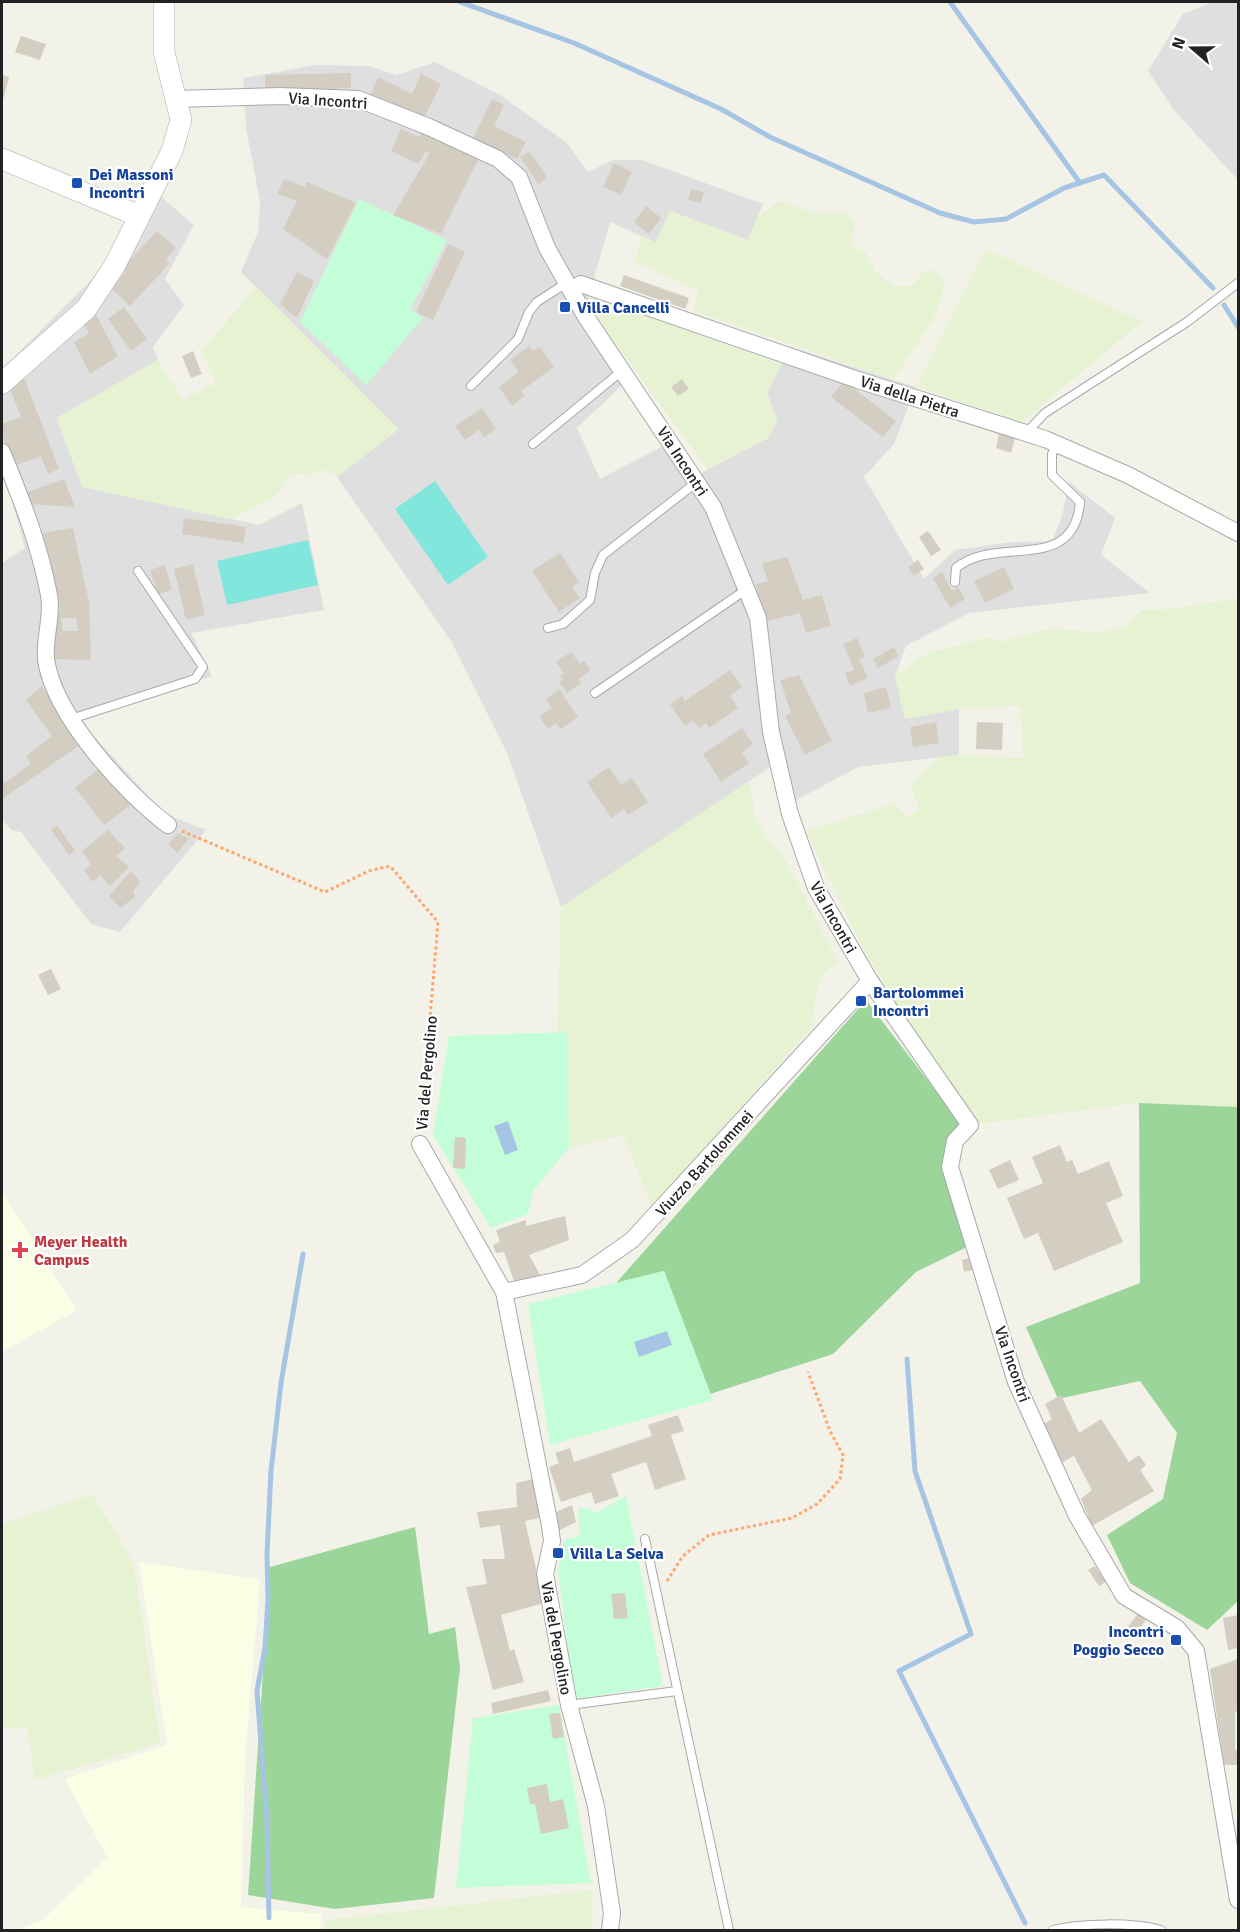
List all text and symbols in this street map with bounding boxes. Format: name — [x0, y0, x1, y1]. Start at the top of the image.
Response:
north arrow — [1162, 18, 1222, 78]
text: N — [1168, 35, 1190, 52]
street label: Via Incontri — [288, 88, 368, 114]
place label: Dei Massoni Incontri — [89, 165, 174, 203]
marker: Dei Massoni Incontri — [70, 176, 84, 190]
place label: Villa Cancelli — [577, 298, 670, 318]
marker: Villa Cancelli — [558, 300, 572, 314]
street label: Via della Pietra — [857, 371, 962, 422]
street label: Via Incontri — [652, 423, 712, 500]
street label: Via Incontri — [805, 878, 861, 957]
place label: Bartolommei Incontri — [873, 983, 964, 1021]
marker: Bartolommei Incontri — [854, 994, 868, 1008]
street label: Via del Pergolino — [412, 1015, 442, 1131]
street label: Viuzzo Bartolommei — [652, 1106, 758, 1221]
place label: Meyer Health Campus — [34, 1232, 128, 1270]
marker: Meyer Health Campus — [11, 1241, 29, 1259]
street label: Via Incontri — [990, 1324, 1034, 1405]
place label: Villa La Selva — [570, 1544, 664, 1564]
marker: Villa La Selva — [551, 1546, 565, 1560]
street label: Via del Pergolino — [536, 1580, 576, 1697]
place label: Incontri Poggio Secco — [1073, 1622, 1164, 1660]
marker: Incontri Poggio Secco — [1169, 1633, 1183, 1647]

